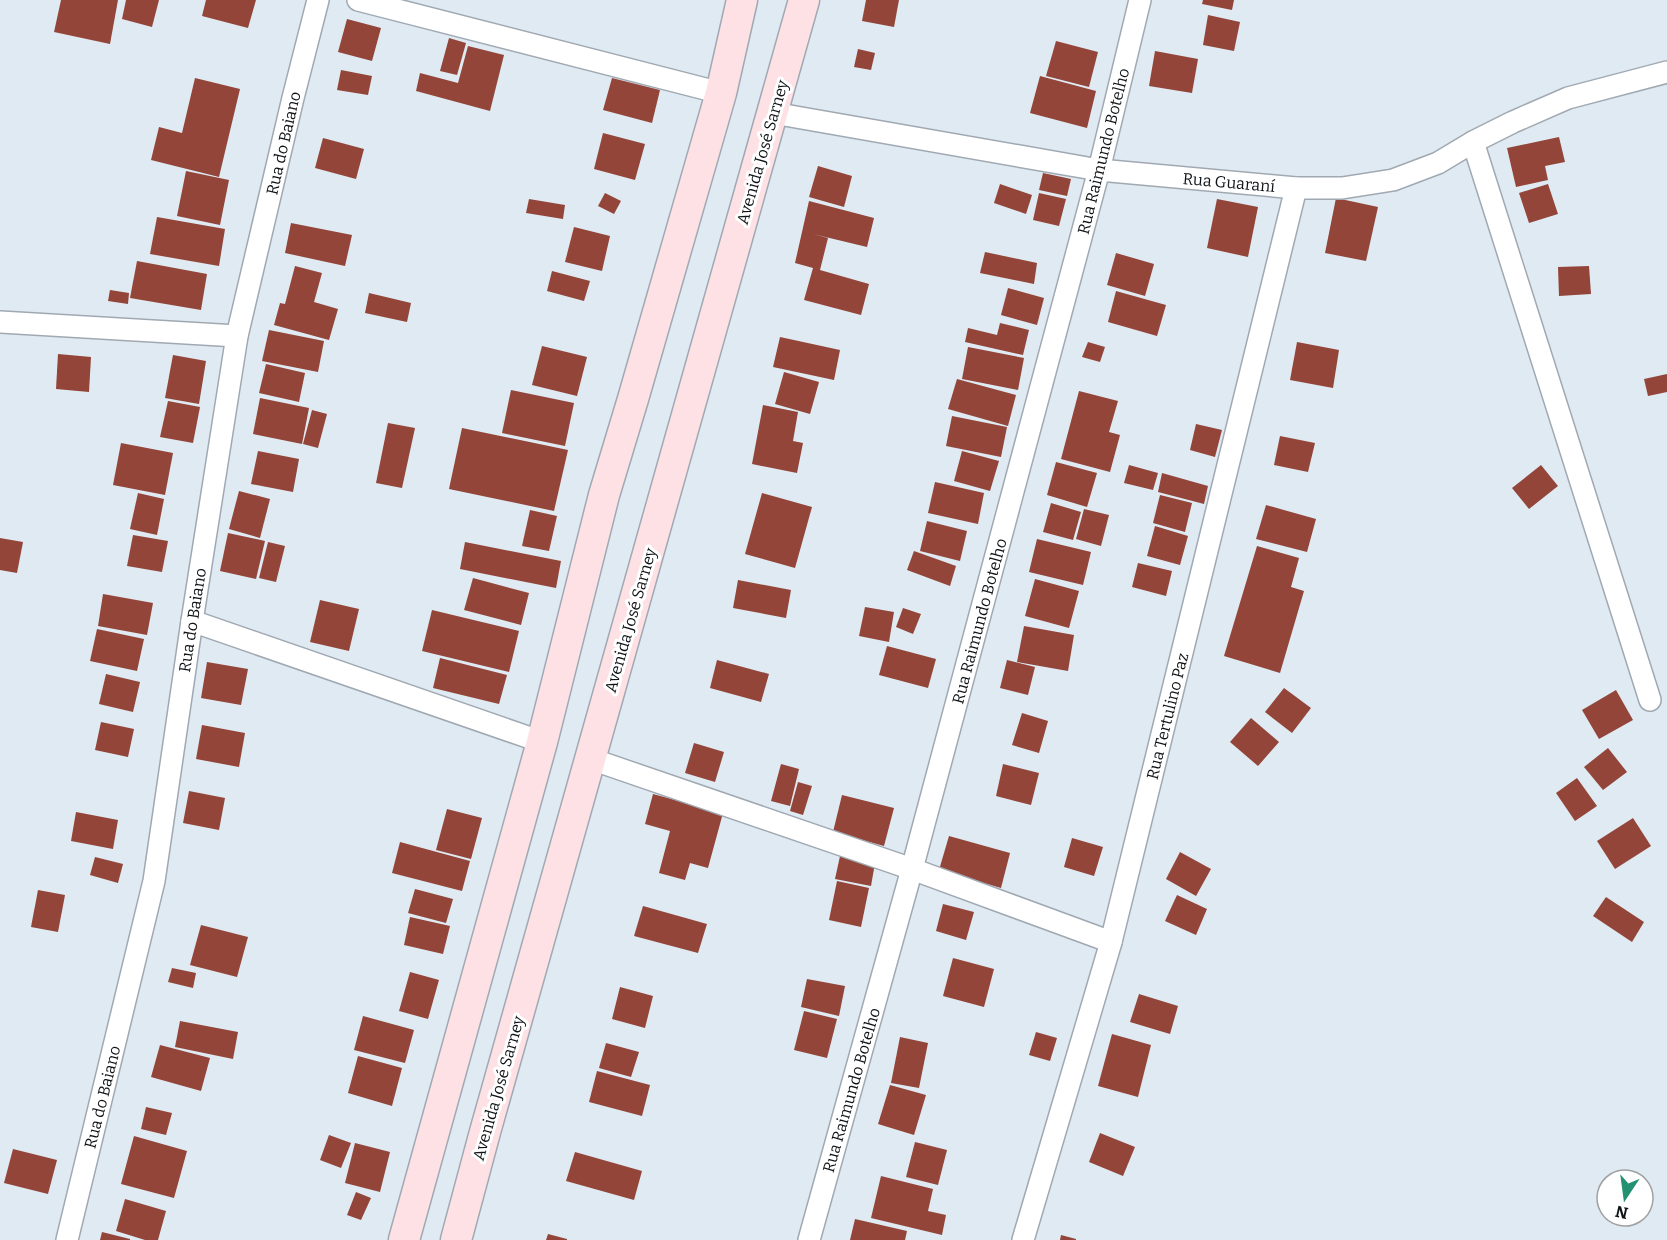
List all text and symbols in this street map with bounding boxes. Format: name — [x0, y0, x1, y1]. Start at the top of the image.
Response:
street label: Rua Raimundo Botelho — [1074, 66, 1133, 236]
street label: Avenida José Sarney — [733, 77, 792, 227]
street label: Rua do Baiano — [262, 90, 305, 197]
street label: Rua Guaraní — [1182, 169, 1276, 196]
street label: Rua Raimundo Botelho — [948, 536, 1011, 706]
street label: Avenida José Sarney — [601, 545, 660, 695]
street label: Rua do Baiano — [175, 567, 210, 674]
street label: Rua Tertulino Paz — [1143, 651, 1192, 781]
street label: Rua Raimundo Botelho — [819, 1006, 884, 1175]
street label: Avenida José Sarney — [469, 1013, 528, 1163]
street label: Rua do Baiano — [81, 1044, 124, 1151]
north arrow — [1595, 1168, 1655, 1228]
text: N — [1614, 1201, 1630, 1223]

